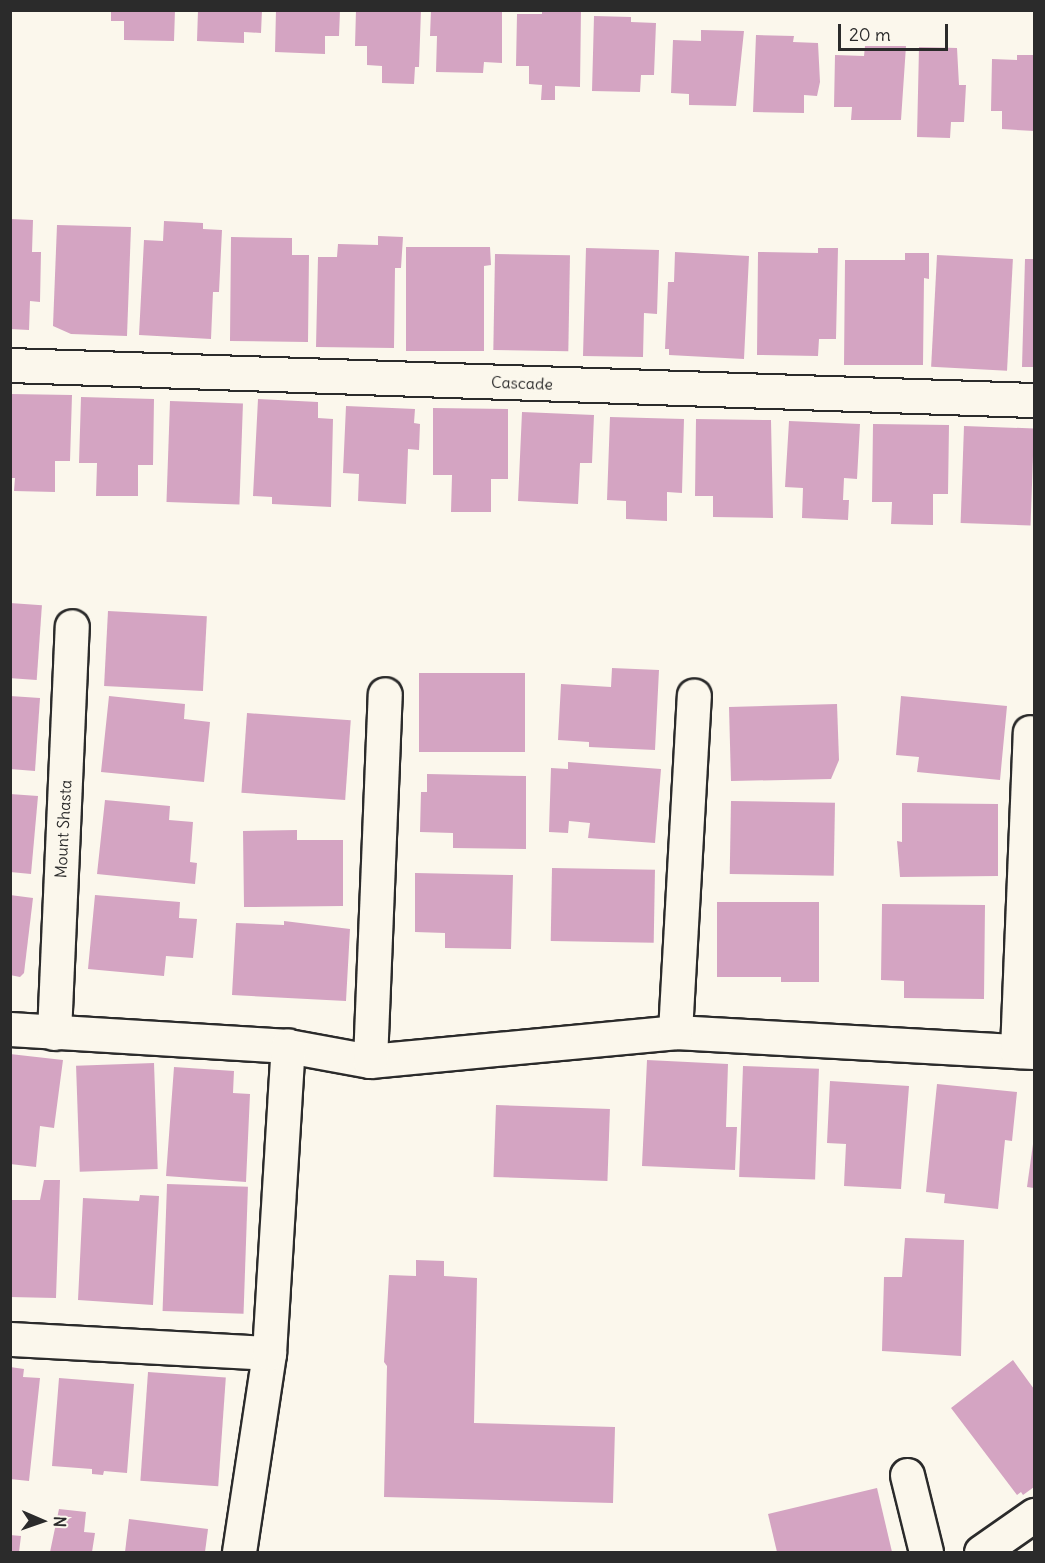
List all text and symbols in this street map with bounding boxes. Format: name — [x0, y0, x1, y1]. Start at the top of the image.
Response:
scale bar — [841, 12, 950, 50]
text: 20 m — [849, 23, 891, 46]
street label: Cascade — [491, 372, 553, 394]
street label: Mount Shasta — [51, 779, 75, 879]
north arrow — [12, 1491, 72, 1551]
text: N — [50, 1516, 70, 1528]

